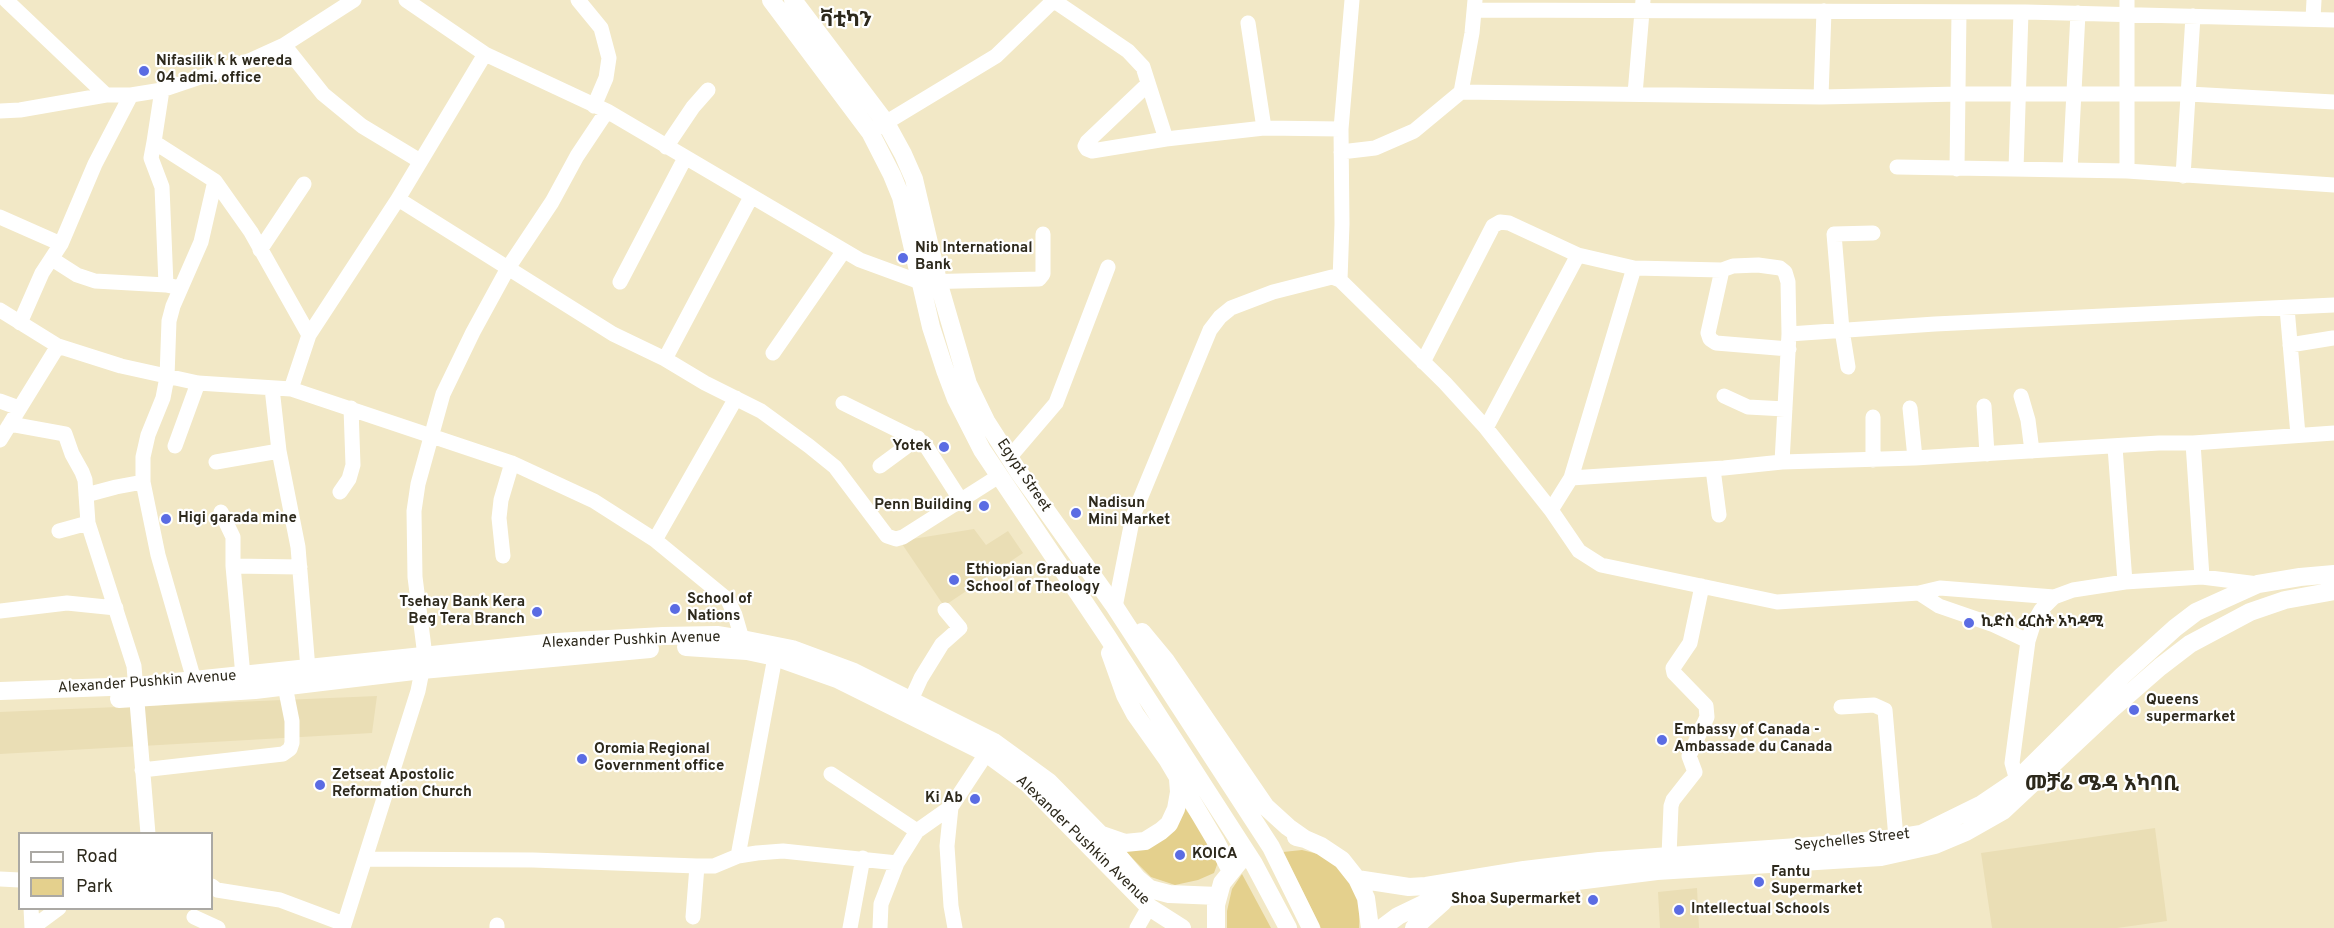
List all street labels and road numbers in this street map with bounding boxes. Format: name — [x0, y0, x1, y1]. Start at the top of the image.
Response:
street label: Egypt Street — [992, 436, 1054, 516]
street label: Alexander Pushkin Avenue — [541, 629, 721, 653]
street label: Alexander Pushkin Avenue — [57, 668, 237, 698]
street label: Alexander Pushkin Avenue — [1011, 772, 1153, 910]
street label: Seychelles Street — [1793, 826, 1911, 856]

